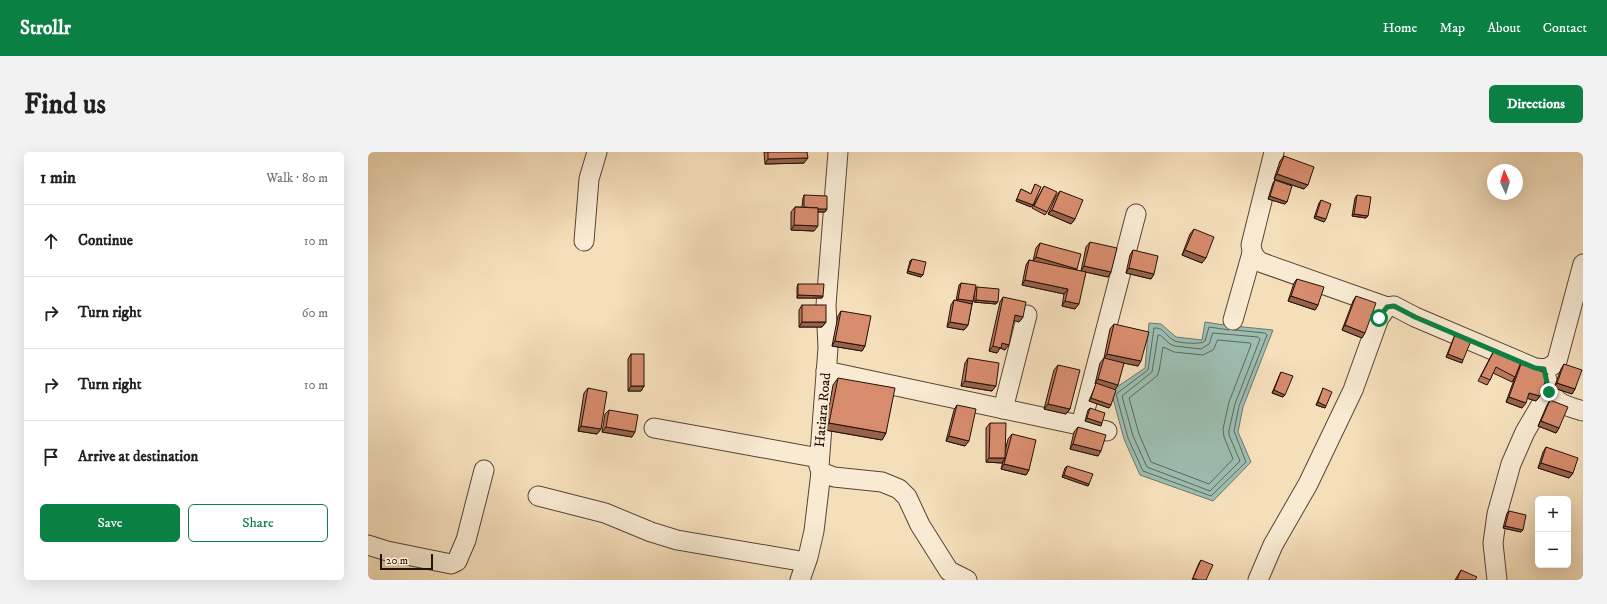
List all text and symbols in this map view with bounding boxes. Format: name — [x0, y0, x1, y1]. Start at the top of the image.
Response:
text: Strollr — [20, 17, 71, 40]
text: Home — [1383, 19, 1417, 37]
text: Map — [1439, 19, 1465, 37]
text: About — [1487, 19, 1521, 37]
text: Contact — [1543, 19, 1587, 37]
button: Directions — [1489, 85, 1583, 123]
text: Find us — [24, 87, 106, 122]
north arrow — [1487, 164, 1523, 200]
text: 1 min — [40, 167, 76, 189]
text: Walk · 80 m — [266, 170, 328, 186]
icon: ahead — [40, 230, 62, 252]
text: Continue — [78, 231, 133, 250]
text: 10 m — [304, 233, 328, 249]
icon: right — [40, 302, 62, 324]
text: Turn right — [78, 303, 141, 322]
text: 60 m — [302, 305, 328, 321]
route start — [1370, 309, 1388, 327]
street label: Hatiara Road — [811, 372, 835, 448]
icon: right — [40, 374, 62, 396]
text: Turn right — [78, 375, 141, 394]
text: 10 m — [304, 377, 328, 393]
route end — [1540, 383, 1558, 401]
icon: arrive — [40, 446, 62, 468]
text: Arrive at destination — [78, 447, 198, 466]
map controls — [1535, 496, 1571, 568]
button: + — [1535, 496, 1571, 532]
button: Save — [40, 504, 180, 542]
button: Share — [188, 504, 328, 542]
button: − — [1535, 532, 1571, 568]
scale bar — [380, 552, 433, 571]
text: 20 m — [386, 554, 408, 568]

